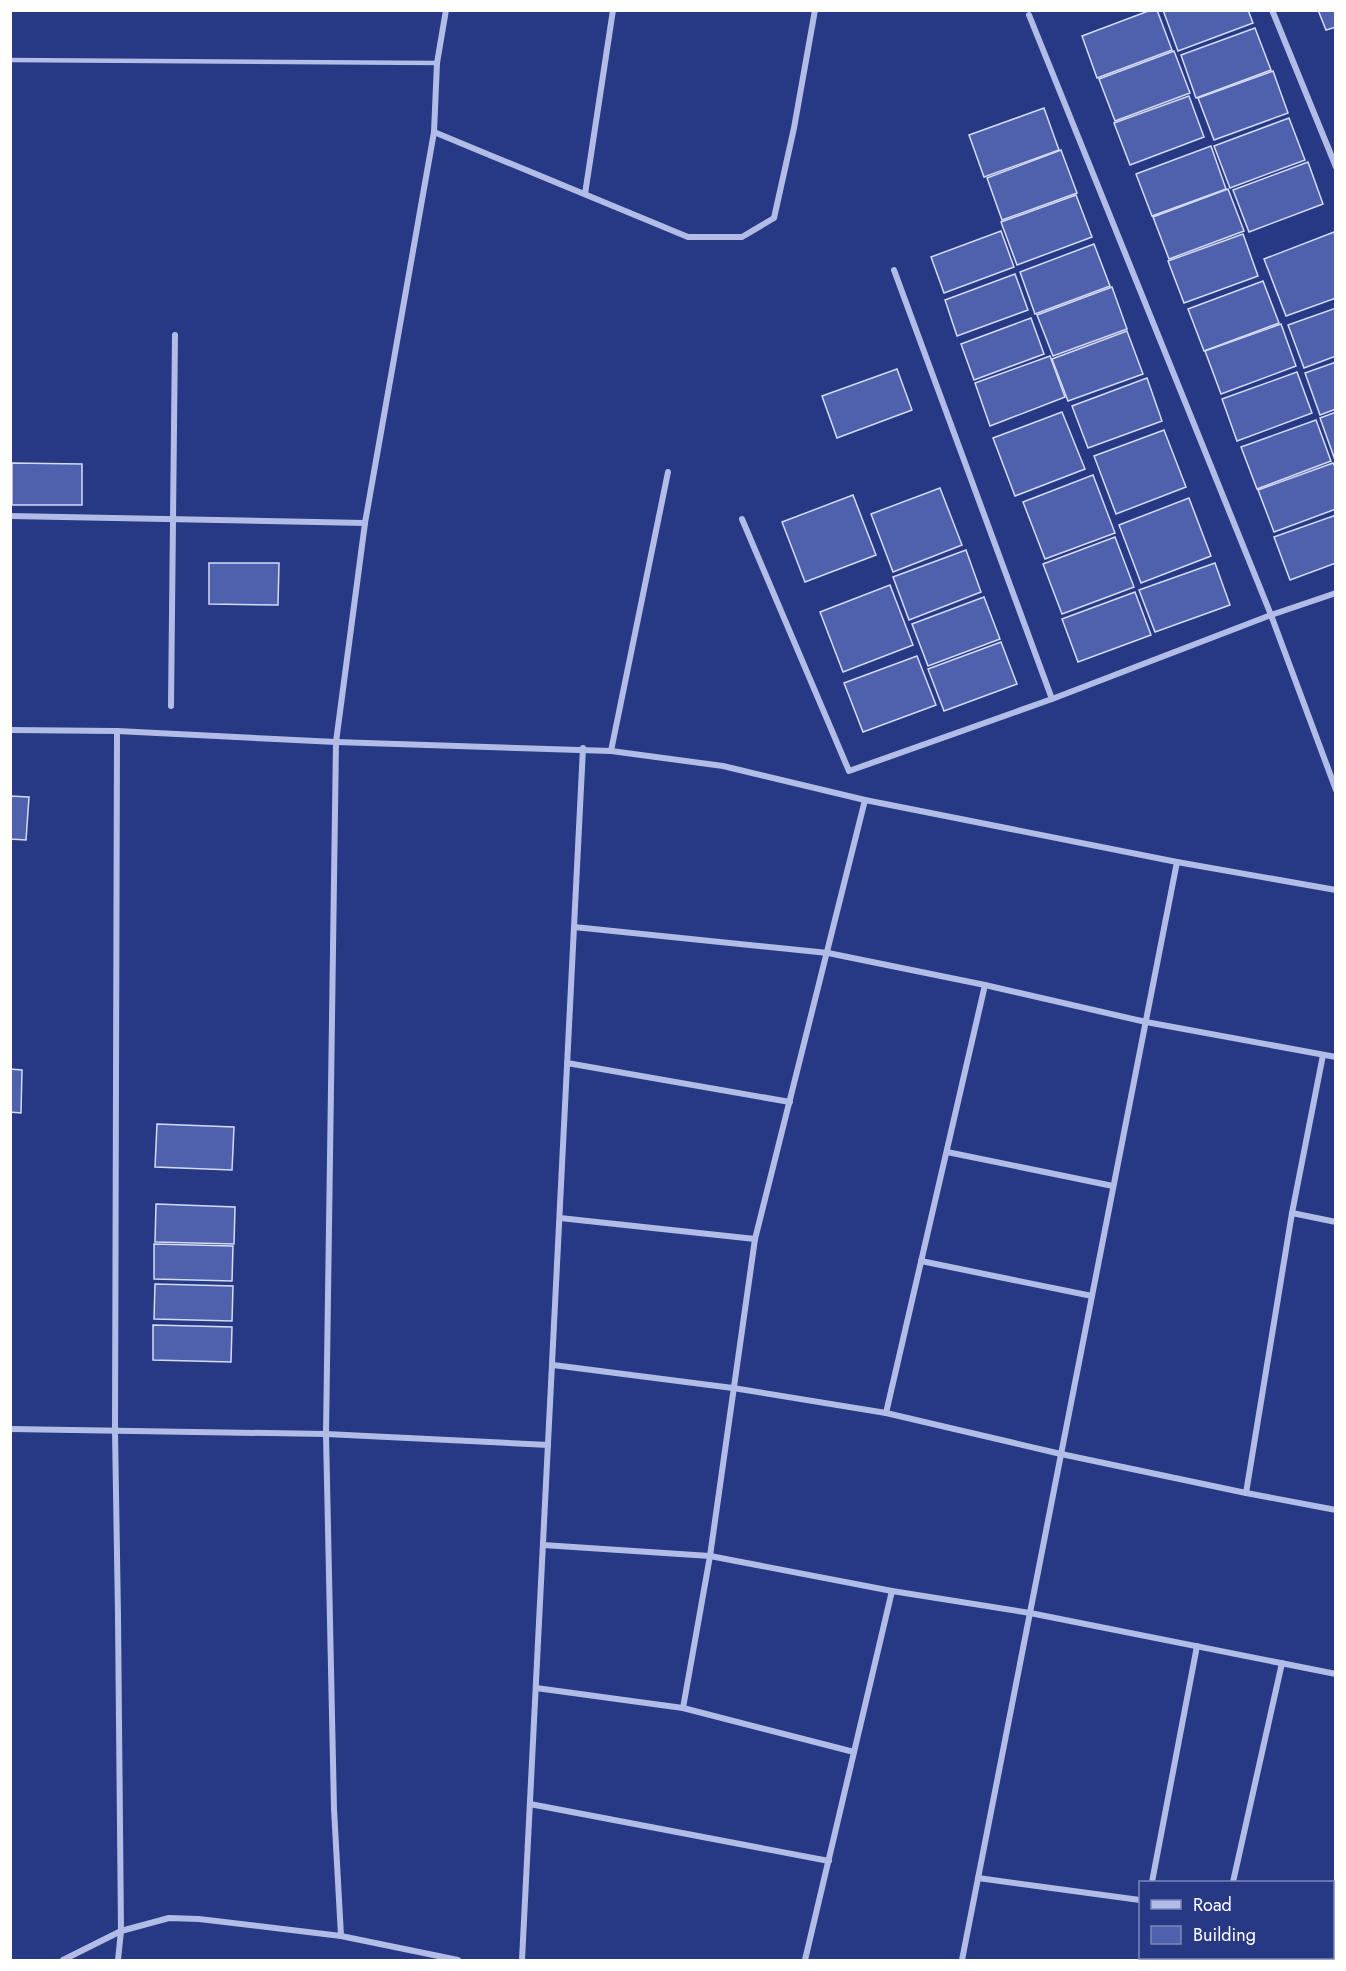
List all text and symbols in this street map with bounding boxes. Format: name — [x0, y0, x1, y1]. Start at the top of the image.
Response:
legend — [1139, 1881, 1334, 1959]
text: Road — [1193, 1892, 1232, 1918]
text: Building — [1193, 1922, 1256, 1948]

